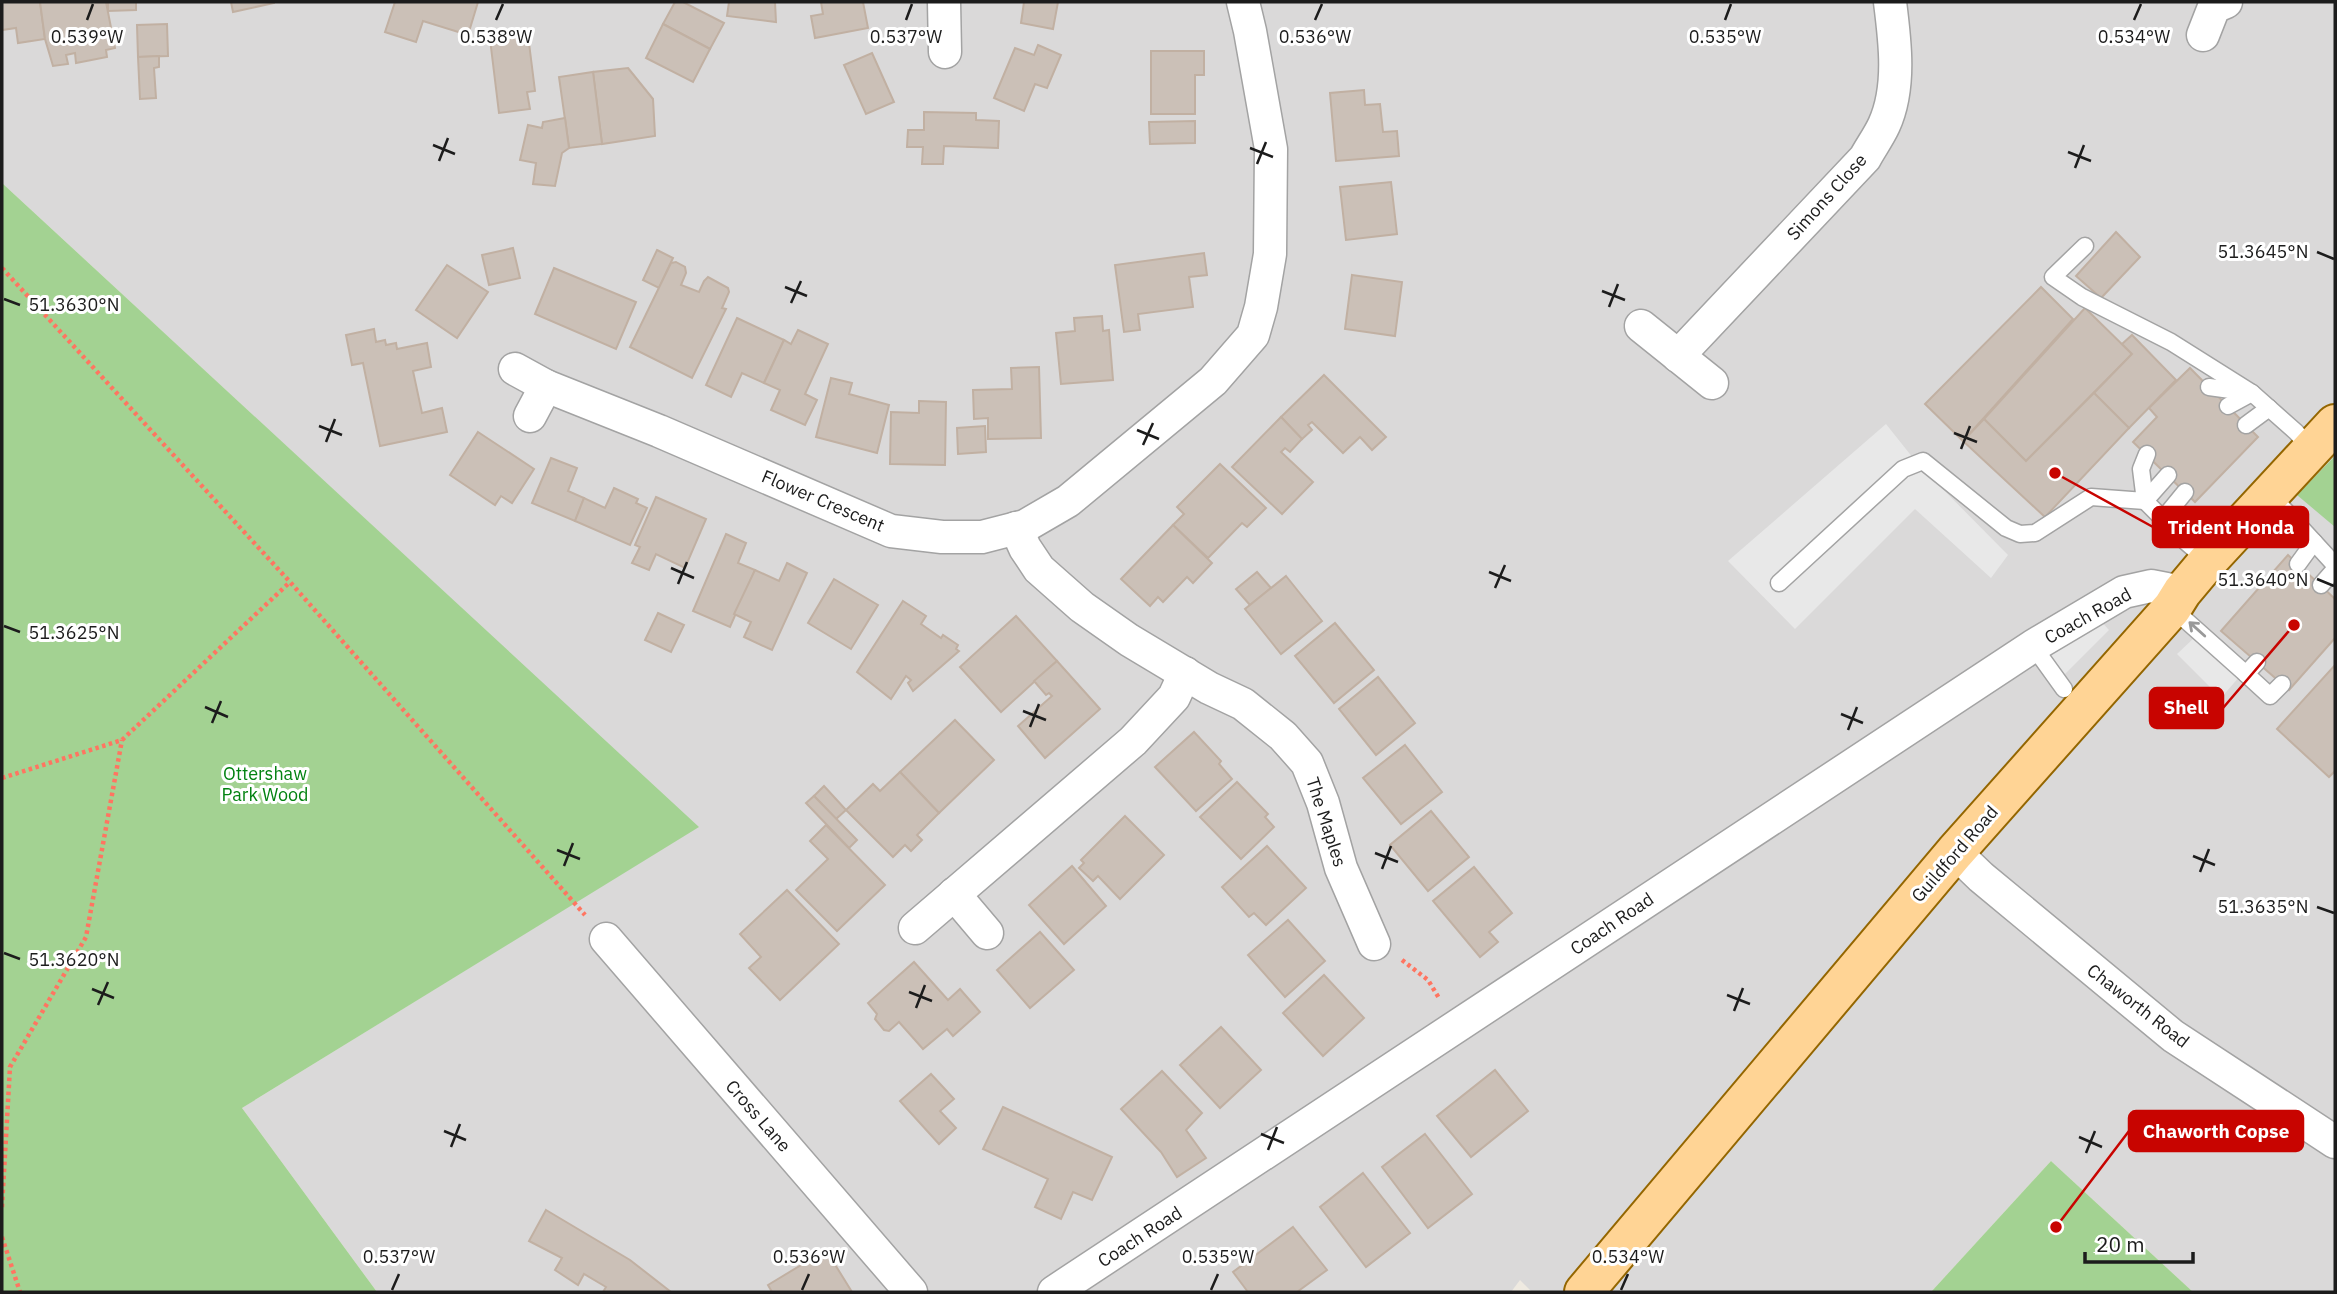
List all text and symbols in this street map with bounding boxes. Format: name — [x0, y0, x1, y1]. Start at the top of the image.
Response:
text: 0.539°W — [51, 25, 123, 48]
text: 0.538°W — [460, 25, 532, 48]
text: 0.537°W — [870, 25, 942, 48]
text: 0.536°W — [1279, 25, 1351, 48]
text: 0.535°W — [1689, 25, 1761, 48]
text: 0.534°W — [2098, 25, 2170, 48]
street label: Simons Close — [1782, 148, 1872, 245]
text: 51.3645°N — [2218, 240, 2308, 263]
text: 51.3630°N — [29, 293, 119, 316]
street label: Flower Crescent — [758, 464, 888, 537]
callout: Trident Honda — [2153, 507, 2308, 547]
text: Trident Honda — [2168, 515, 2295, 539]
text: 51.3640°N — [2218, 568, 2308, 591]
street label: Coach Road — [2040, 582, 2135, 649]
text: 51.3625°N — [29, 621, 119, 644]
one-way arrow — [2188, 622, 2206, 638]
callout: Shell — [2150, 688, 2223, 728]
text: Shell — [2163, 695, 2209, 719]
park label: Ottershaw Park Wood — [221, 762, 309, 806]
street label: The Maples — [1301, 774, 1352, 870]
street label: Guildford Road — [1906, 800, 2003, 907]
street label: Coach Road — [1566, 887, 1658, 960]
text: 51.3635°N — [2218, 895, 2308, 918]
text: 51.3620°N — [29, 948, 119, 971]
street label: Chaworth Road — [2083, 958, 2194, 1053]
street label: Cross Lane — [721, 1075, 796, 1157]
callout: Chaworth Copse — [2129, 1111, 2303, 1151]
text: Chaworth Copse — [2143, 1119, 2289, 1143]
street label: Coach Road — [1093, 1201, 1186, 1272]
scale bar — [2085, 1220, 2194, 1264]
text: 20 m — [2096, 1230, 2145, 1258]
text: 0.537°W — [363, 1245, 435, 1268]
text: 0.536°W — [773, 1245, 845, 1268]
text: 0.535°W — [1182, 1245, 1254, 1268]
text: 0.534°W — [1592, 1245, 1664, 1268]

